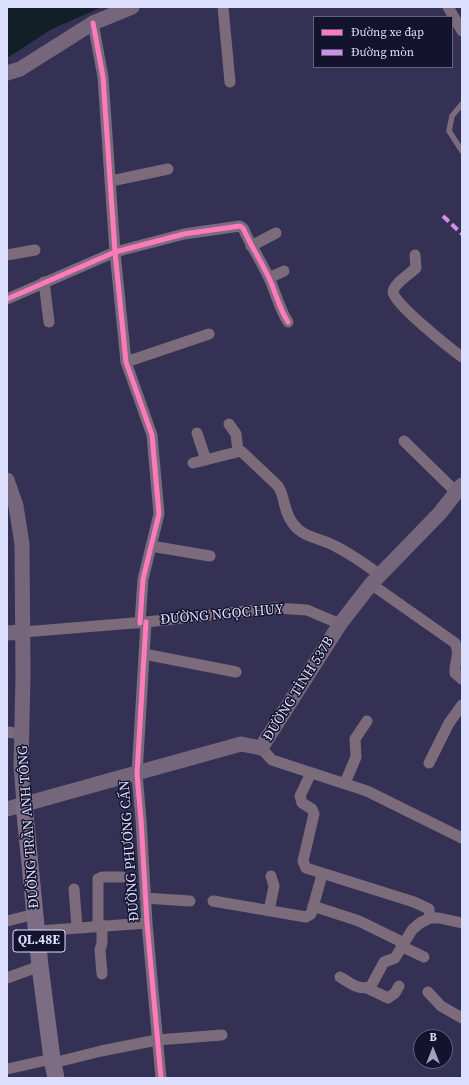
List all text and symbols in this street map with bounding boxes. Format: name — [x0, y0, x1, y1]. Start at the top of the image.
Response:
legend — [313, 16, 453, 68]
text: Đường xe đạp — [351, 24, 424, 40]
text: Đường mòn — [351, 44, 414, 60]
street label: ĐƯỜNG NGỌC HUY — [160, 601, 284, 629]
street label: ĐƯỜNG TỈNH 537B — [260, 634, 338, 744]
street label: ĐƯỜNG TRẦN ANH TÔNG — [15, 745, 43, 909]
street label: ĐƯỜNG PHƯƠNG CẤN — [117, 780, 143, 922]
road number: QL.48E — [13, 930, 65, 952]
north arrow — [413, 1029, 453, 1069]
text: B — [429, 1030, 437, 1045]

